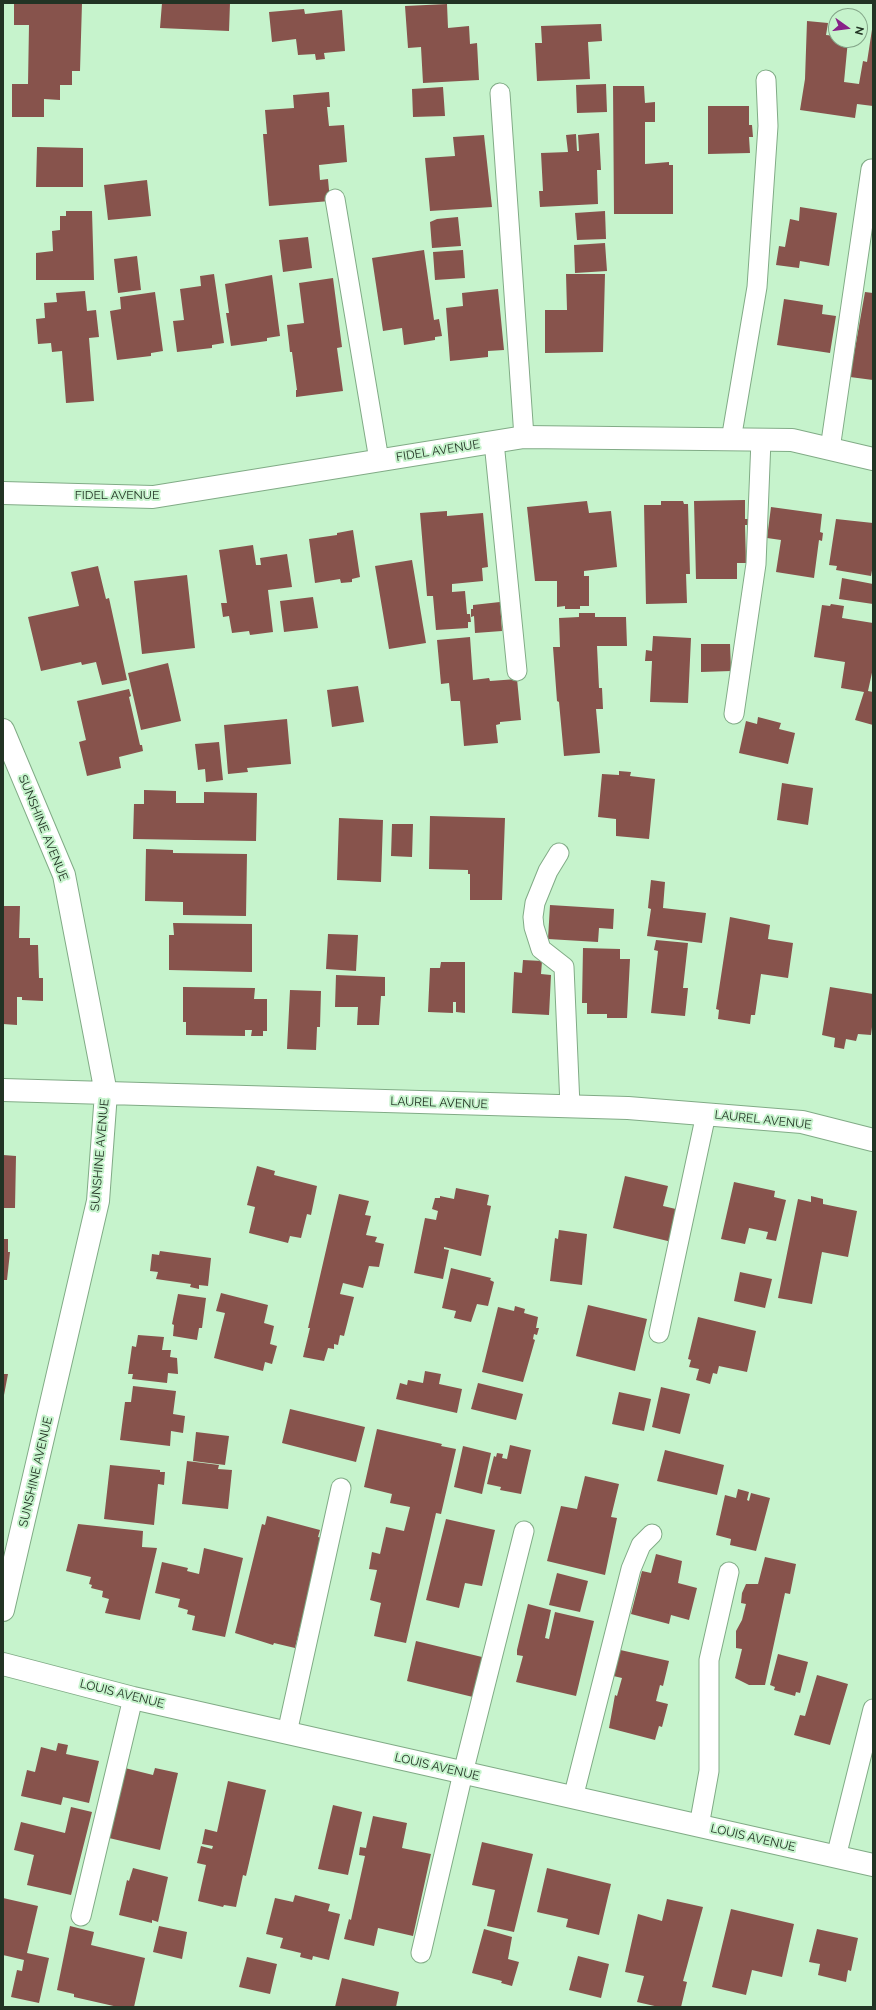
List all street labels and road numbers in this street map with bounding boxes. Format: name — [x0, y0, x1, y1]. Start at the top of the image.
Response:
street label: FIDEL AVENUE — [395, 437, 481, 465]
street label: FIDEL AVENUE — [75, 488, 159, 502]
street label: SUNSHINE AVENUE — [15, 773, 71, 883]
street label: LAUREL AVENUE — [390, 1094, 488, 1112]
street label: SUNSHINE AVENUE — [88, 1098, 112, 1212]
street label: LAUREL AVENUE — [714, 1108, 812, 1132]
street label: SUNSHINE AVENUE — [16, 1415, 56, 1529]
street label: LOUIS AVENUE — [78, 1677, 166, 1711]
street label: LOUIS AVENUE — [393, 1750, 481, 1784]
street label: LOUIS AVENUE — [709, 1821, 797, 1855]

